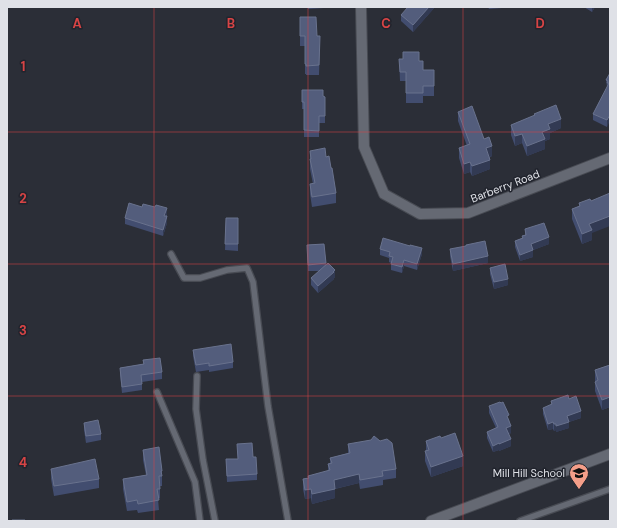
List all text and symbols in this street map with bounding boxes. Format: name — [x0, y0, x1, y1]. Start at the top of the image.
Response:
text: A — [72, 15, 82, 32]
text: B — [227, 15, 235, 32]
text: C — [381, 15, 391, 32]
text: D — [535, 15, 545, 32]
text: 1 — [21, 58, 25, 75]
street label: Barberry Road — [469, 166, 541, 206]
text: 2 — [19, 190, 27, 207]
text: 3 — [19, 322, 27, 339]
text: 4 — [19, 454, 27, 471]
school or university icon: Mill Hill School — [568, 462, 590, 490]
place label: Mill Hill School — [493, 466, 565, 480]

